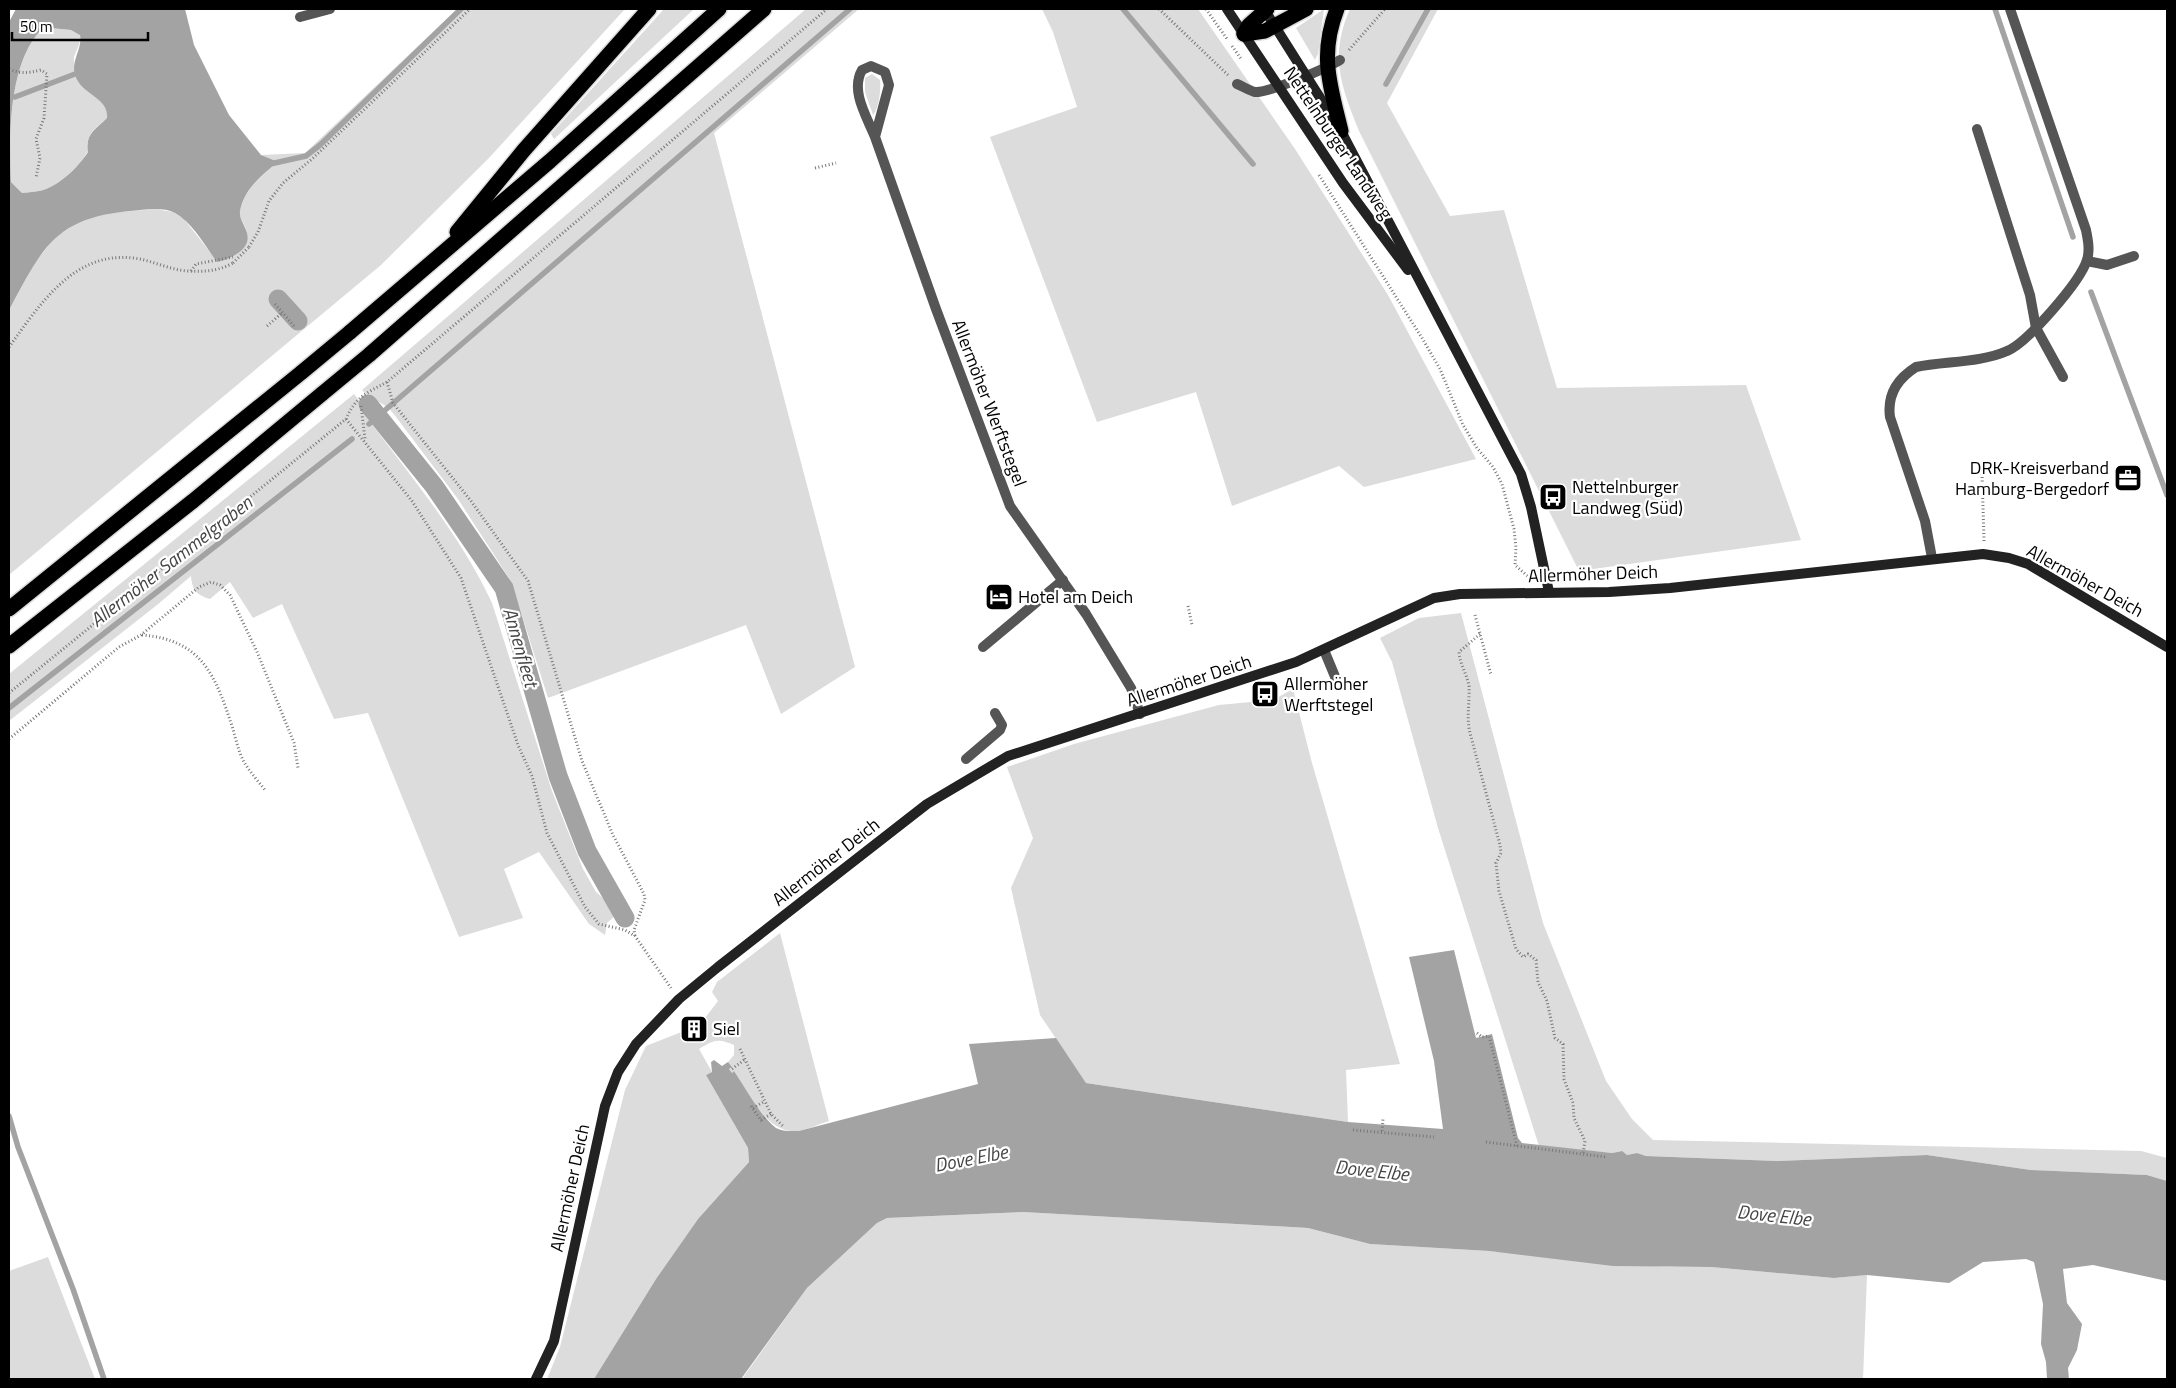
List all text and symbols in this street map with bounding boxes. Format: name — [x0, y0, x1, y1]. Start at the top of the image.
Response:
scale bar — [12, 10, 149, 42]
text: 50 m — [20, 15, 53, 38]
street label: Nettelnburger Landweg — [1277, 61, 1400, 225]
street label: Allermöher Werftstegel — [945, 315, 1034, 490]
place label: DRK-Kreisverband Hamburg-Bergedorf — [1955, 454, 2109, 502]
office icon: DRK-Kreisverband Hamburg-Bergedorf — [2113, 463, 2143, 493]
place label: Nettelnburger Landweg (Süd) — [1572, 473, 1683, 521]
bus stop icon: Nettelnburger Landweg (Süd) — [1538, 482, 1568, 512]
water label: Allermöher Sammelgraben — [83, 488, 259, 633]
street label: Allermöher Deich — [2022, 537, 2149, 624]
street label: Allermöher Deich — [1528, 558, 1658, 589]
hotel icon: Hotel am Deich — [984, 582, 1014, 612]
place label: Hotel am Deich — [1018, 583, 1133, 610]
water label: Annenfleet — [496, 604, 547, 692]
street label: Allermöher Deich — [1123, 648, 1255, 713]
place label: Allermöher Werftstegel — [1284, 670, 1373, 718]
bus stop icon: Allermöher Werftstegel — [1250, 679, 1280, 709]
street label: Allermöher Deich — [766, 811, 885, 912]
building icon: Siel — [679, 1014, 709, 1044]
place label: Siel — [713, 1015, 740, 1042]
street label: Allermöher Deich — [543, 1122, 596, 1254]
water label: Dove Elbe — [932, 1136, 1011, 1179]
water label: Dove Elbe — [1334, 1151, 1412, 1188]
water label: Dove Elbe — [1736, 1196, 1814, 1233]

